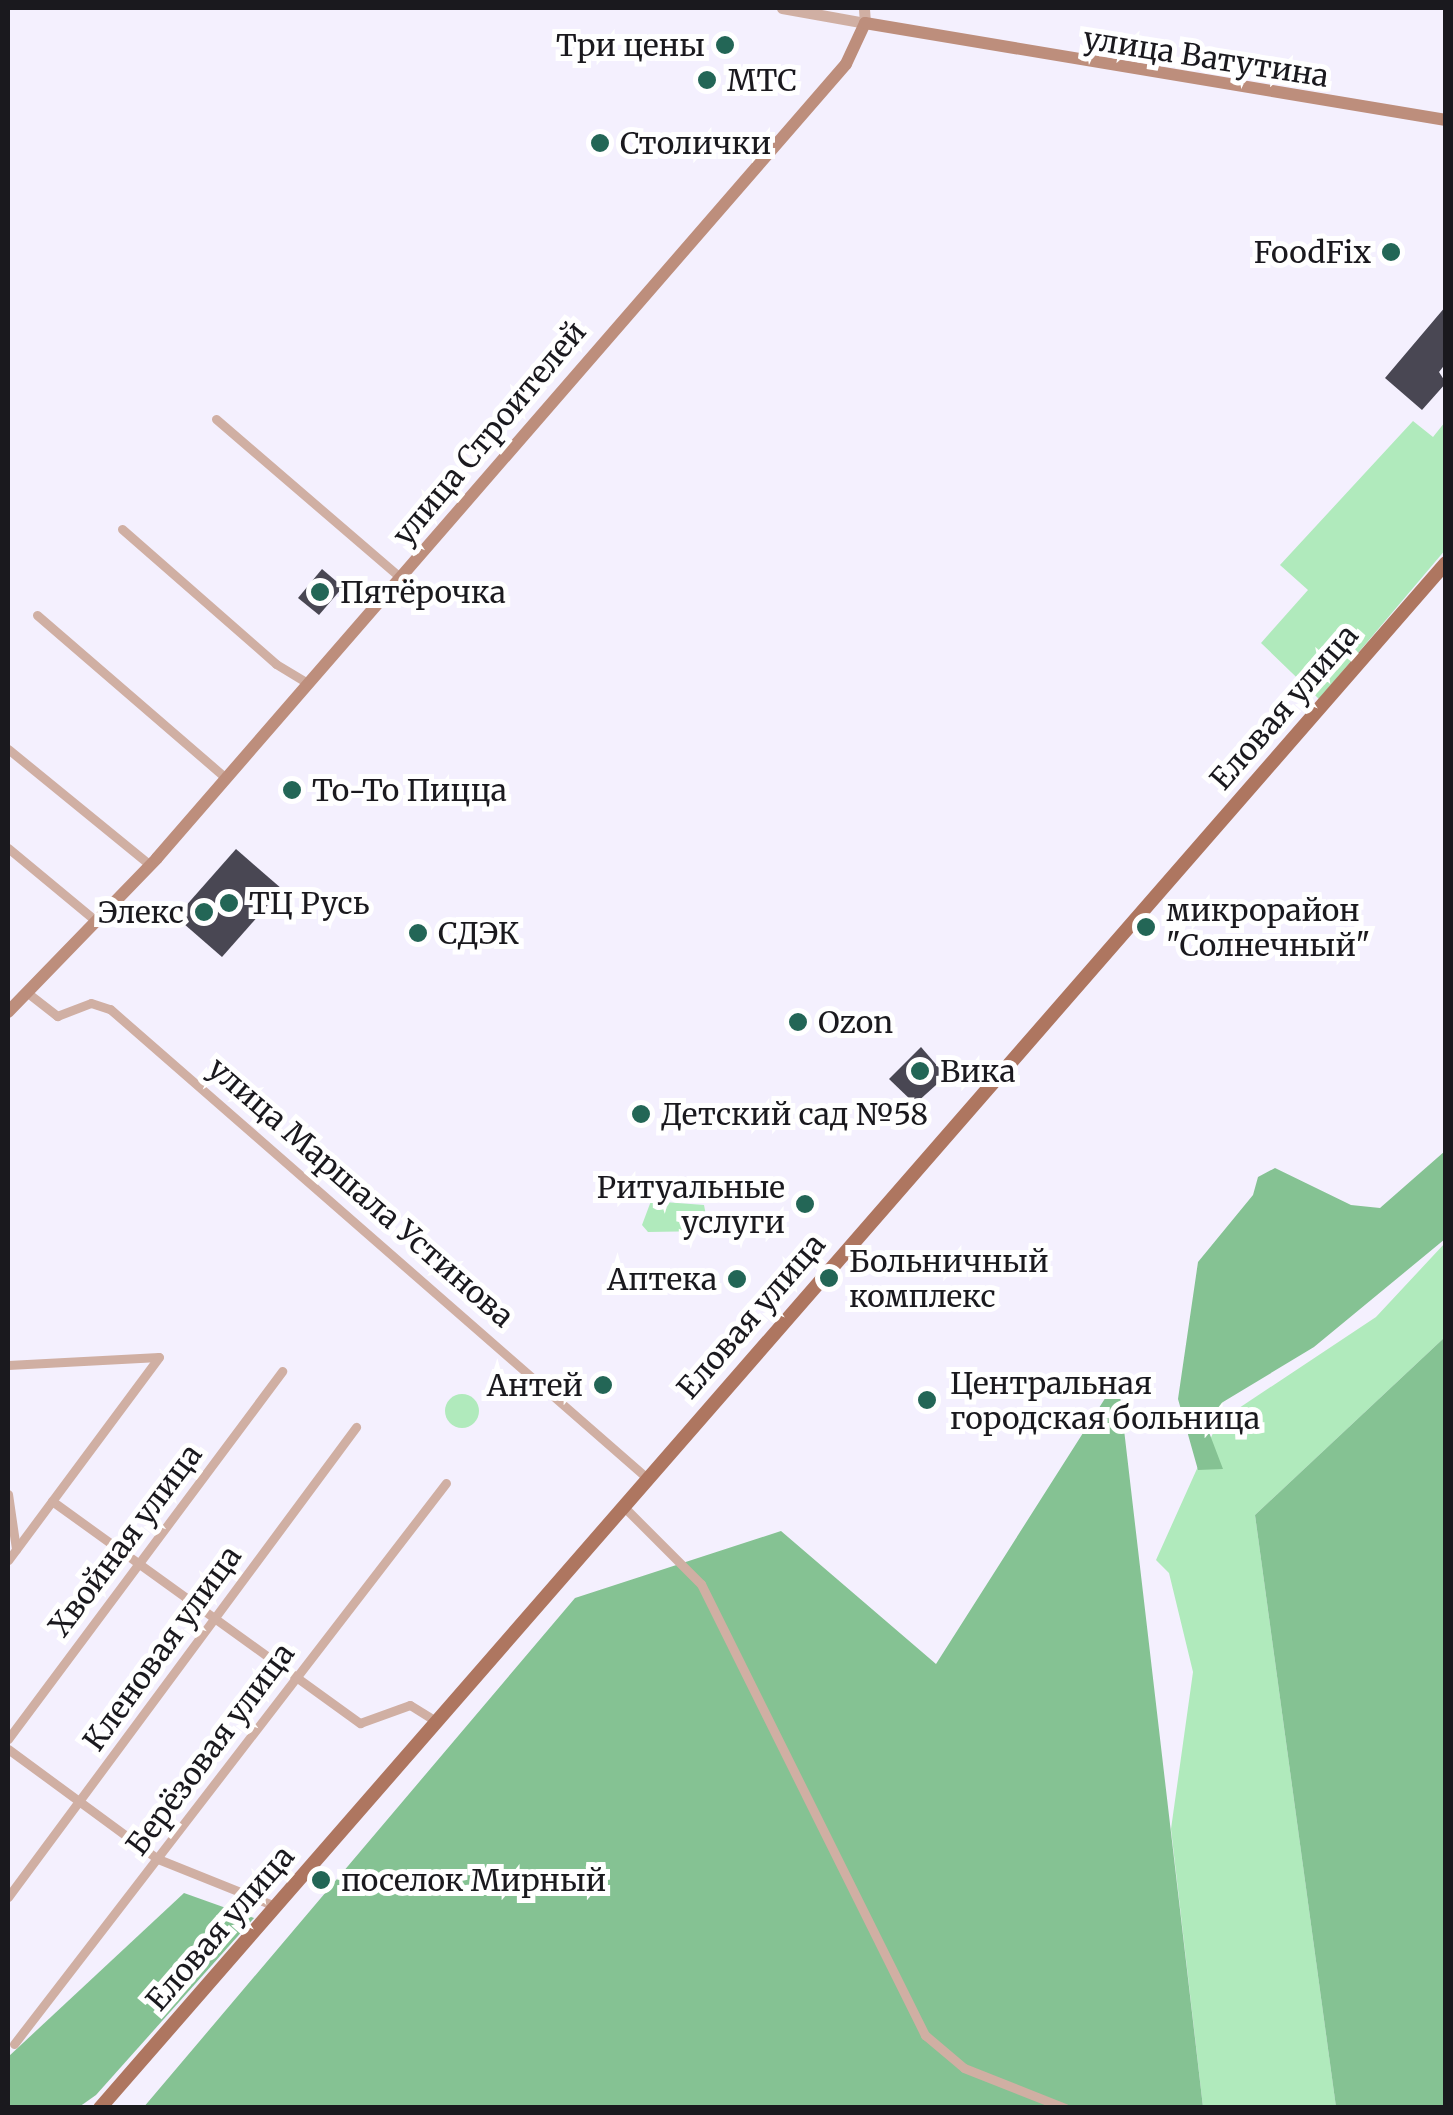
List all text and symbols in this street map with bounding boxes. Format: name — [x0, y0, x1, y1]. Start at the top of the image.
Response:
street label: улица Ватутина — [1081, 20, 1331, 94]
place label: Три цены — [556, 27, 705, 63]
marker: Три цены — [714, 34, 736, 56]
place label: МТС — [727, 62, 797, 98]
marker: МТС — [696, 69, 718, 91]
place label: Столички — [620, 125, 771, 161]
marker: Столички — [589, 132, 611, 154]
place label: FoodFix — [1254, 234, 1371, 270]
marker: FoodFix — [1380, 241, 1402, 263]
street label: улица Строителей — [385, 314, 593, 552]
place label: Пятёрочка — [340, 574, 506, 610]
marker: Пятёрочка — [309, 581, 331, 603]
street label: Еловая улица — [1203, 617, 1365, 797]
place label: То-То Пицца — [312, 772, 507, 808]
marker: То-То Пицца — [281, 779, 303, 801]
place label: ТЦ Русь — [249, 885, 370, 921]
marker: ТЦ Русь — [218, 892, 240, 914]
place label: микрорайон "Солнечный" — [1166, 892, 1370, 962]
place label: Элекс — [98, 894, 184, 930]
marker: Элекс — [193, 901, 215, 923]
place label: СДЭК — [438, 915, 519, 951]
marker: микрорайон "Солнечный" — [1135, 916, 1157, 938]
marker: СДЭК — [407, 922, 429, 944]
place label: Ozon — [818, 1004, 893, 1040]
marker: Ozon — [787, 1011, 809, 1033]
street label: улица Маршала Устинова — [201, 1050, 521, 1334]
place label: Вика — [940, 1053, 1016, 1089]
marker: Вика — [909, 1060, 931, 1082]
place label: Детский сад №58 — [661, 1096, 928, 1132]
marker: Детский сад №58 — [630, 1103, 652, 1125]
place label: Ритуальные услуги — [597, 1169, 785, 1240]
marker: Ритуальные услуги — [794, 1193, 816, 1215]
street label: Еловая улица — [670, 1226, 832, 1406]
place label: Больничный комплекс — [849, 1243, 1049, 1314]
place label: Аптека — [607, 1261, 717, 1297]
marker: Больничный комплекс — [818, 1267, 840, 1289]
marker: Аптека — [726, 1268, 748, 1290]
place label: Центральная городская больница — [950, 1365, 1260, 1436]
place label: Антей — [487, 1367, 583, 1403]
marker: Антей — [592, 1374, 614, 1396]
marker: Центральная городская больница — [914, 1387, 940, 1413]
street label: Хвойная улица — [41, 1437, 209, 1643]
street label: Кленовая улица — [76, 1539, 248, 1757]
street label: Берёзовая улица — [119, 1636, 301, 1862]
street label: Еловая улица — [139, 1838, 301, 2018]
place label: поселок Мирный — [341, 1862, 606, 1898]
marker: поселок Мирный — [310, 1869, 332, 1891]

